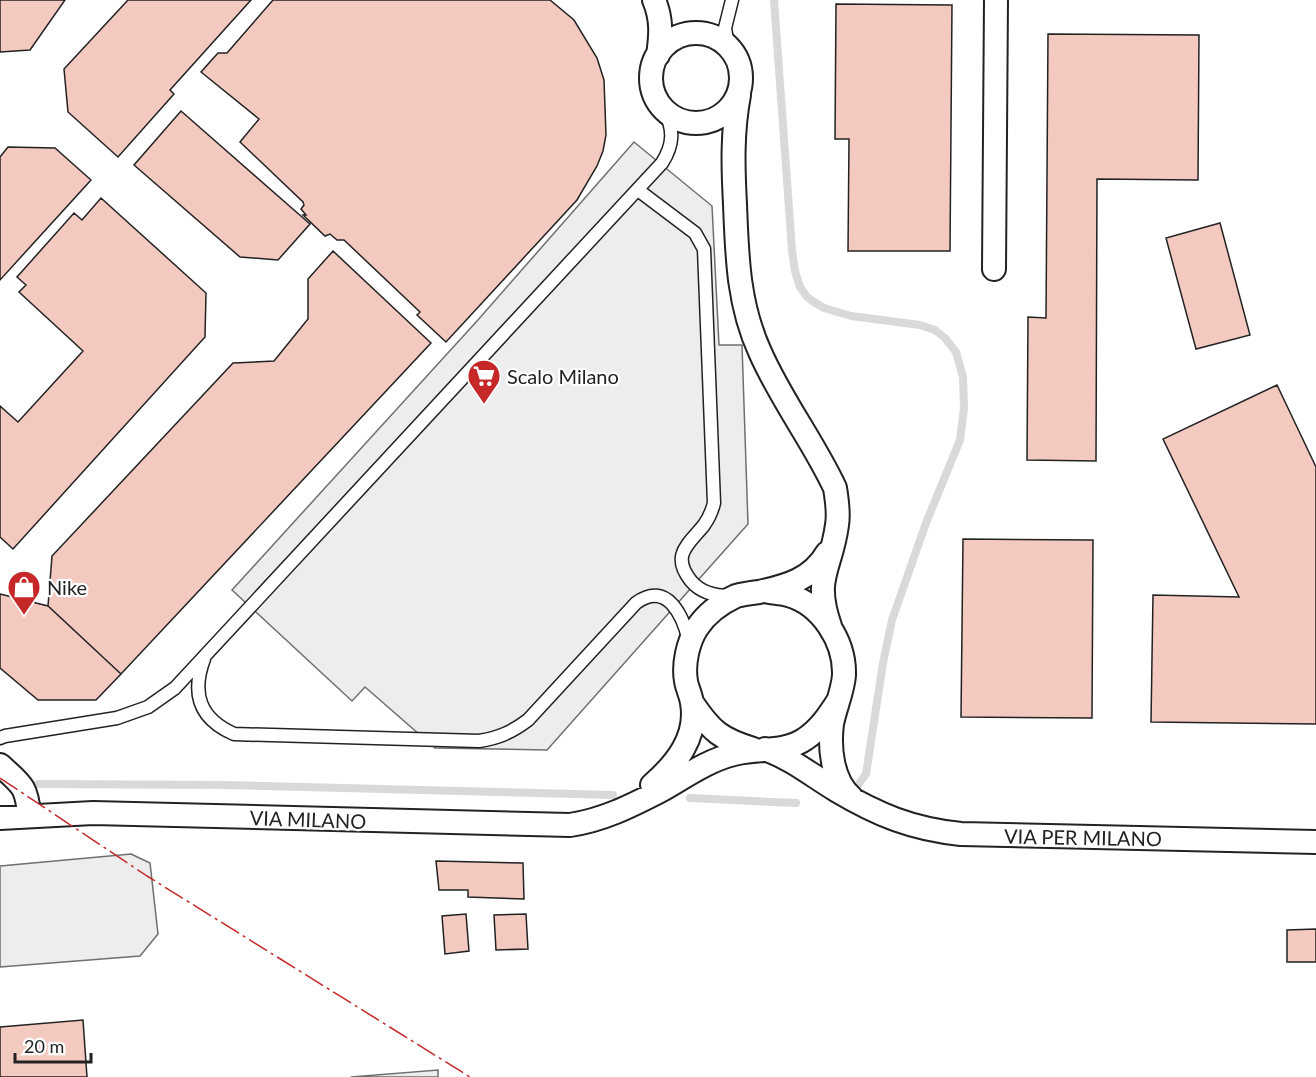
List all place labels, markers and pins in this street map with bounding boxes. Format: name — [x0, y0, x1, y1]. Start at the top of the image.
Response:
supermarket icon: Scalo Milano — [466, 358, 502, 405]
place label: Scalo Milano — [507, 364, 619, 388]
shop icon: Nike — [6, 569, 42, 616]
place label: Nike — [47, 575, 87, 599]

